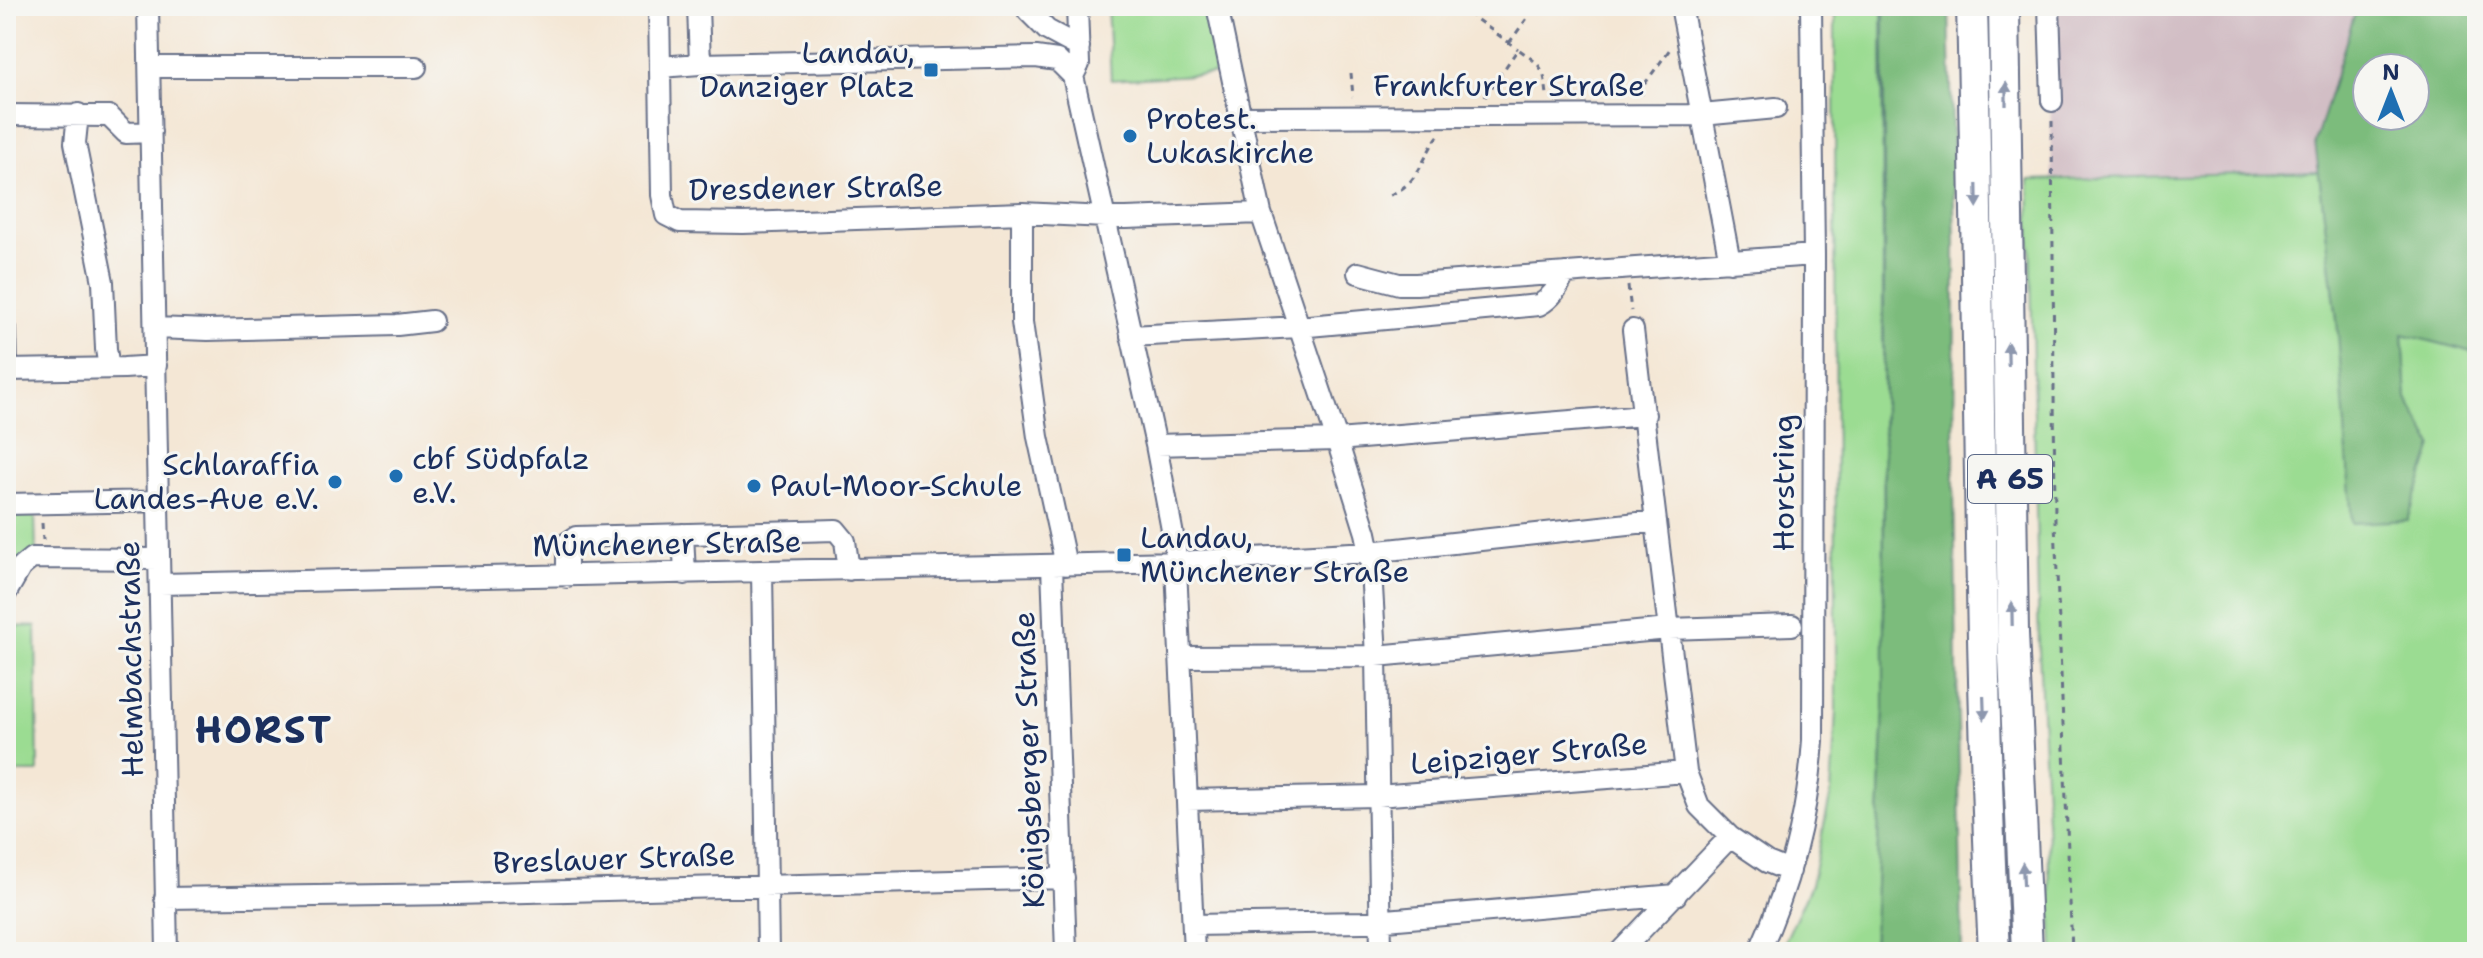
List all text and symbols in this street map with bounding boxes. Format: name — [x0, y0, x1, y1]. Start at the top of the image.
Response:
place label: Landau, Danziger Platz — [699, 32, 915, 107]
north arrow — [2351, 52, 2431, 132]
text: N — [2382, 58, 2400, 87]
marker: Landau, Danziger Platz — [922, 61, 940, 79]
street label: Frankfurter Straße — [1373, 65, 1645, 106]
one-way arrow — [2000, 81, 2012, 106]
place label: Protest. Lukaskirche — [1146, 98, 1315, 173]
marker: Protest. Lukaskirche — [1121, 127, 1139, 145]
street label: Dresdener Straße — [689, 165, 943, 210]
one-way arrow — [1971, 184, 1984, 209]
one-way arrow — [2002, 341, 2015, 366]
street label: Horstring — [1763, 414, 1804, 552]
place label: cbf Südpfalz e.V. — [412, 438, 590, 513]
place label: Schlaraffia Landes-Aue e.V. — [93, 444, 319, 519]
road number: A 65 — [1968, 455, 2052, 503]
place label: Paul-Moor-Schule — [770, 465, 1022, 506]
marker: cbf Südpfalz e.V. — [387, 467, 405, 485]
marker: Schlaraffia Landes-Aue e.V. — [326, 473, 344, 491]
marker: Paul-Moor-Schule — [745, 477, 763, 495]
place label: Landau, Münchener Straße — [1140, 517, 1409, 592]
street label: Münchener Straße — [532, 521, 802, 566]
street label: Helmbachstraße — [108, 540, 153, 778]
marker: Landau, Münchener Straße — [1115, 546, 1133, 564]
one-way arrow — [2006, 601, 2019, 626]
street label: Königsberger Straße — [1003, 611, 1054, 909]
one-way arrow — [1977, 696, 1990, 721]
district label: HORST — [195, 704, 333, 755]
street label: Leipziger Straße — [1409, 723, 1649, 784]
street label: Breslauer Straße — [492, 834, 736, 883]
one-way arrow — [2016, 861, 2029, 886]

